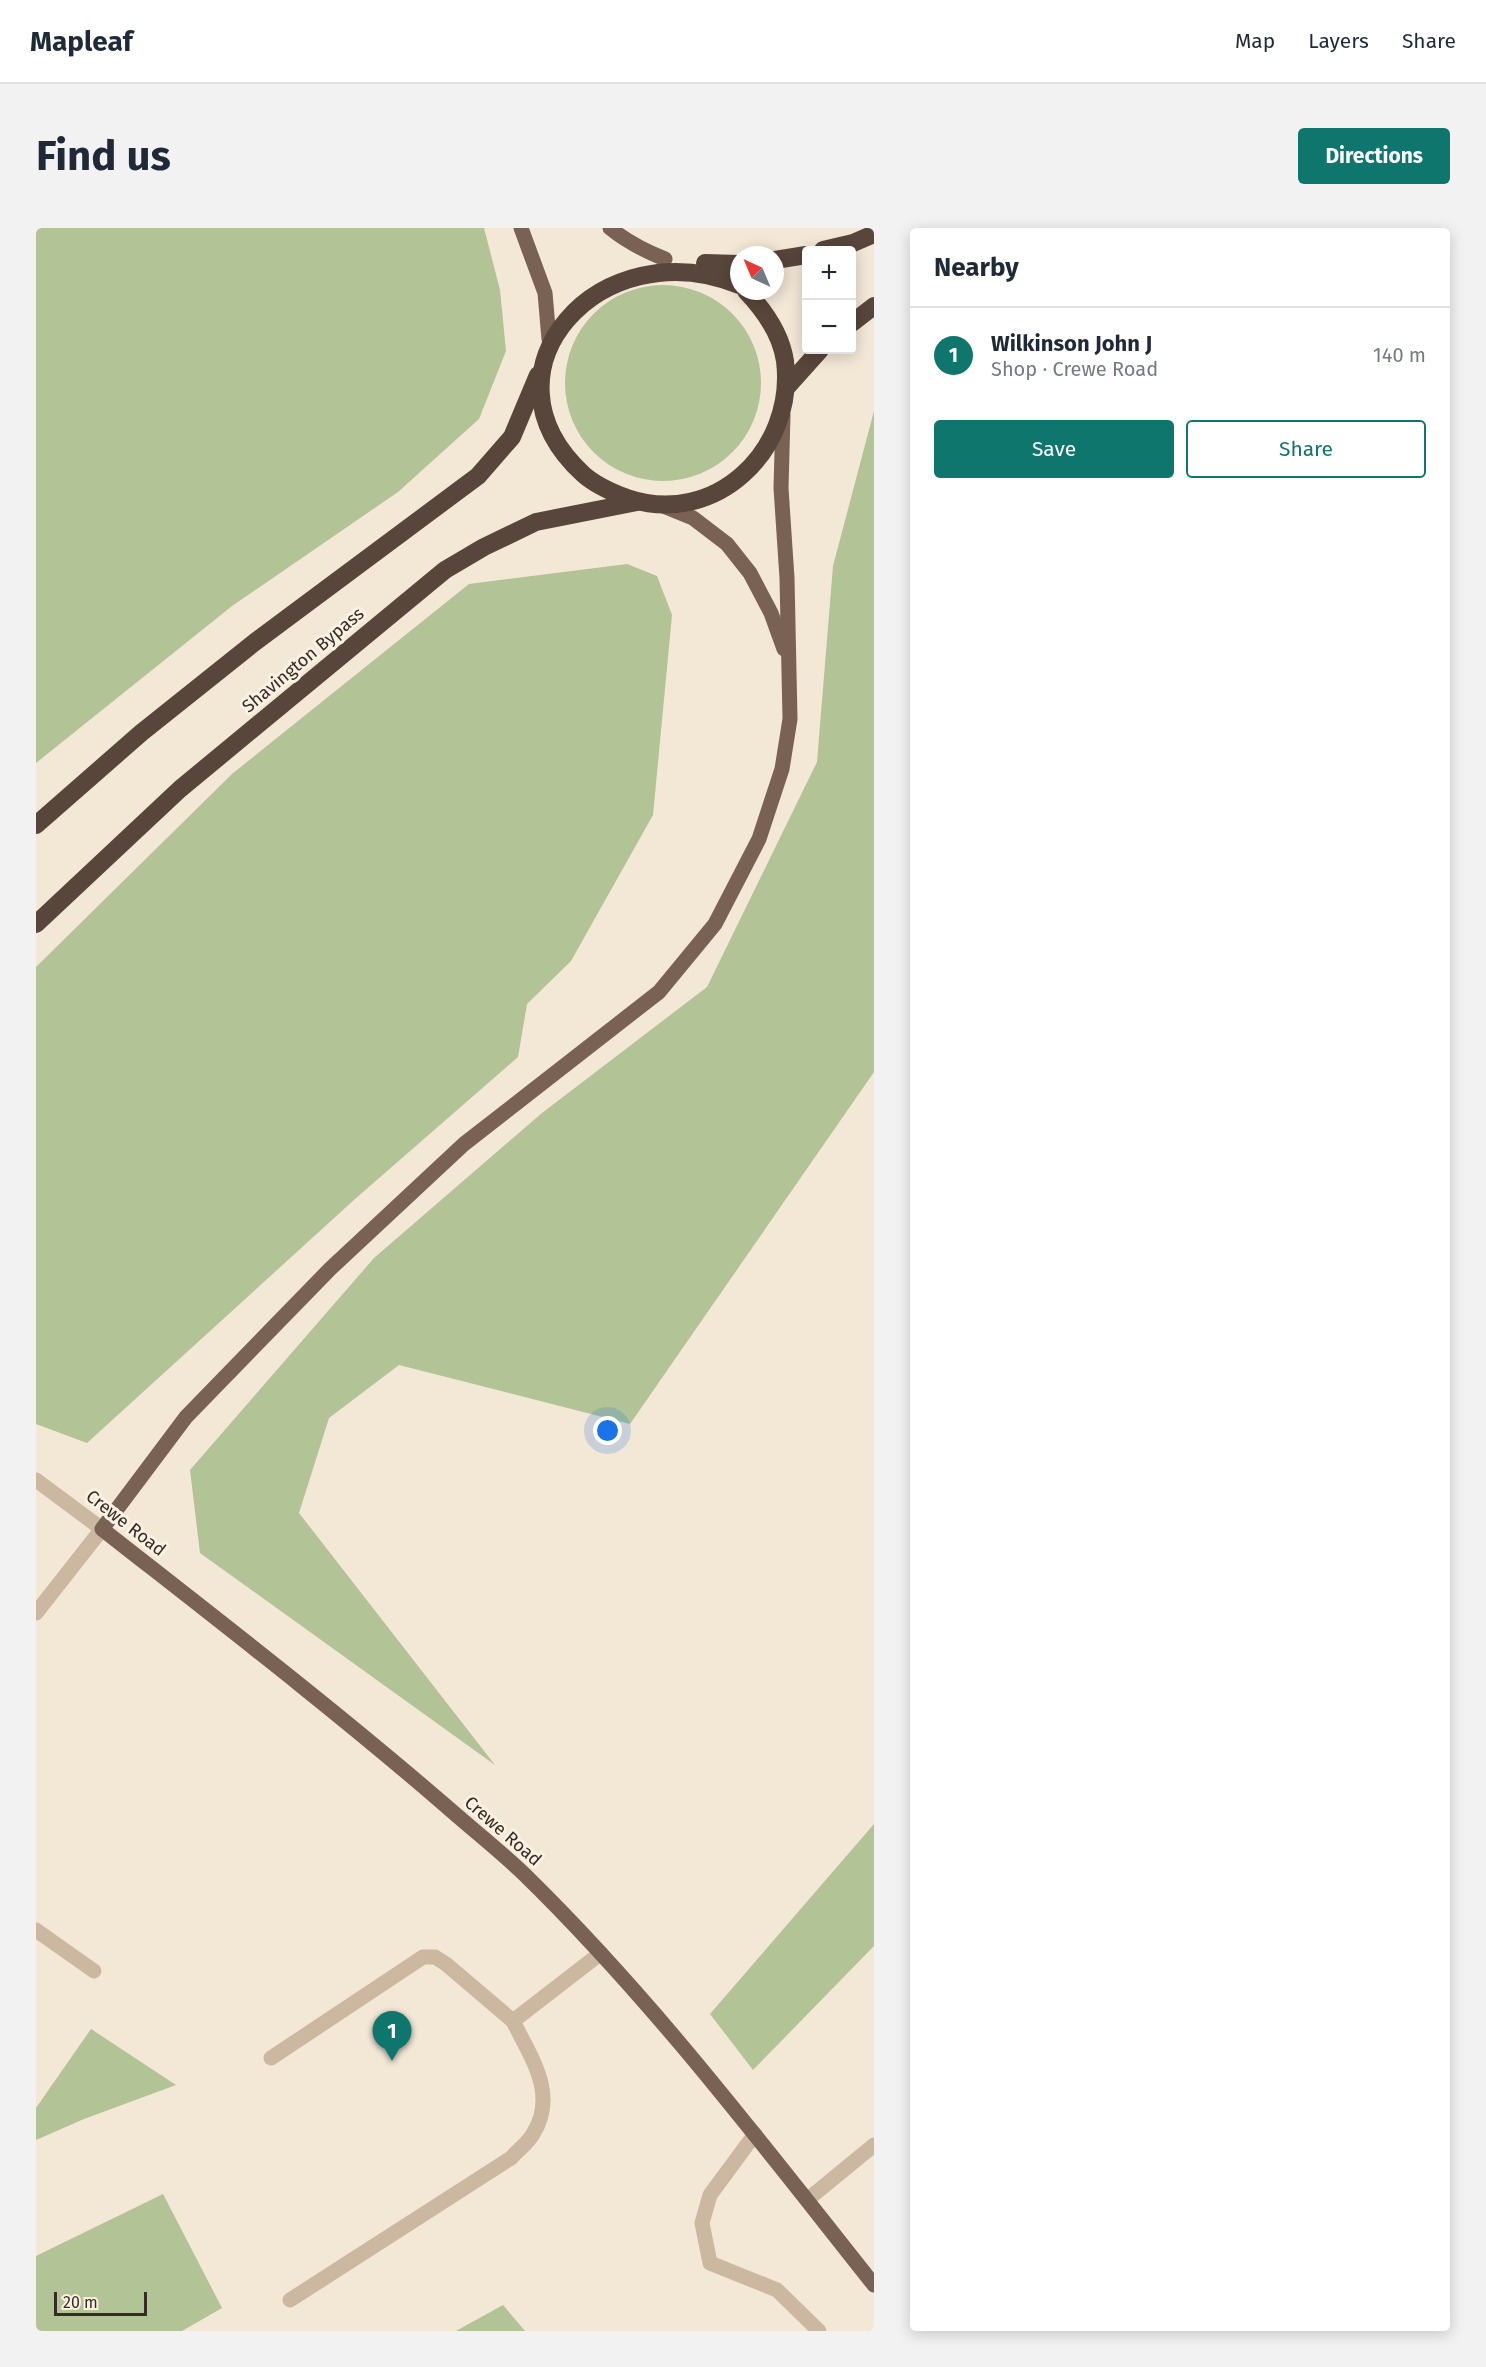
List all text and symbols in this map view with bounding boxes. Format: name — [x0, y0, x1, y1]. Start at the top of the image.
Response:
text: Mapleaf — [30, 25, 133, 58]
text: Map — [1235, 28, 1275, 54]
text: Layers — [1308, 28, 1369, 54]
text: Share — [1402, 28, 1456, 54]
button: Directions — [1298, 128, 1450, 184]
text: Find us — [36, 131, 171, 181]
north arrow — [730, 246, 784, 300]
map controls — [802, 246, 856, 354]
button: + — [802, 246, 856, 300]
text: Nearby — [934, 252, 1019, 283]
button: − — [802, 300, 856, 354]
text: Wilkinson John J — [991, 330, 1152, 357]
text: 1 — [949, 343, 958, 367]
text: 140 m — [1373, 343, 1426, 367]
text: Shop · Crewe Road — [991, 357, 1158, 381]
button: Save — [934, 420, 1174, 478]
button: Share — [1186, 420, 1426, 478]
street label: Shavington Bypass — [238, 603, 368, 717]
your location — [593, 1416, 622, 1445]
street label: Crewe Road — [82, 1485, 170, 1561]
street label: Crewe Road — [460, 1792, 546, 1870]
pin: 1 — [372, 2012, 412, 2061]
scale bar — [54, 2289, 147, 2316]
text: 20 m — [63, 2293, 98, 2312]

